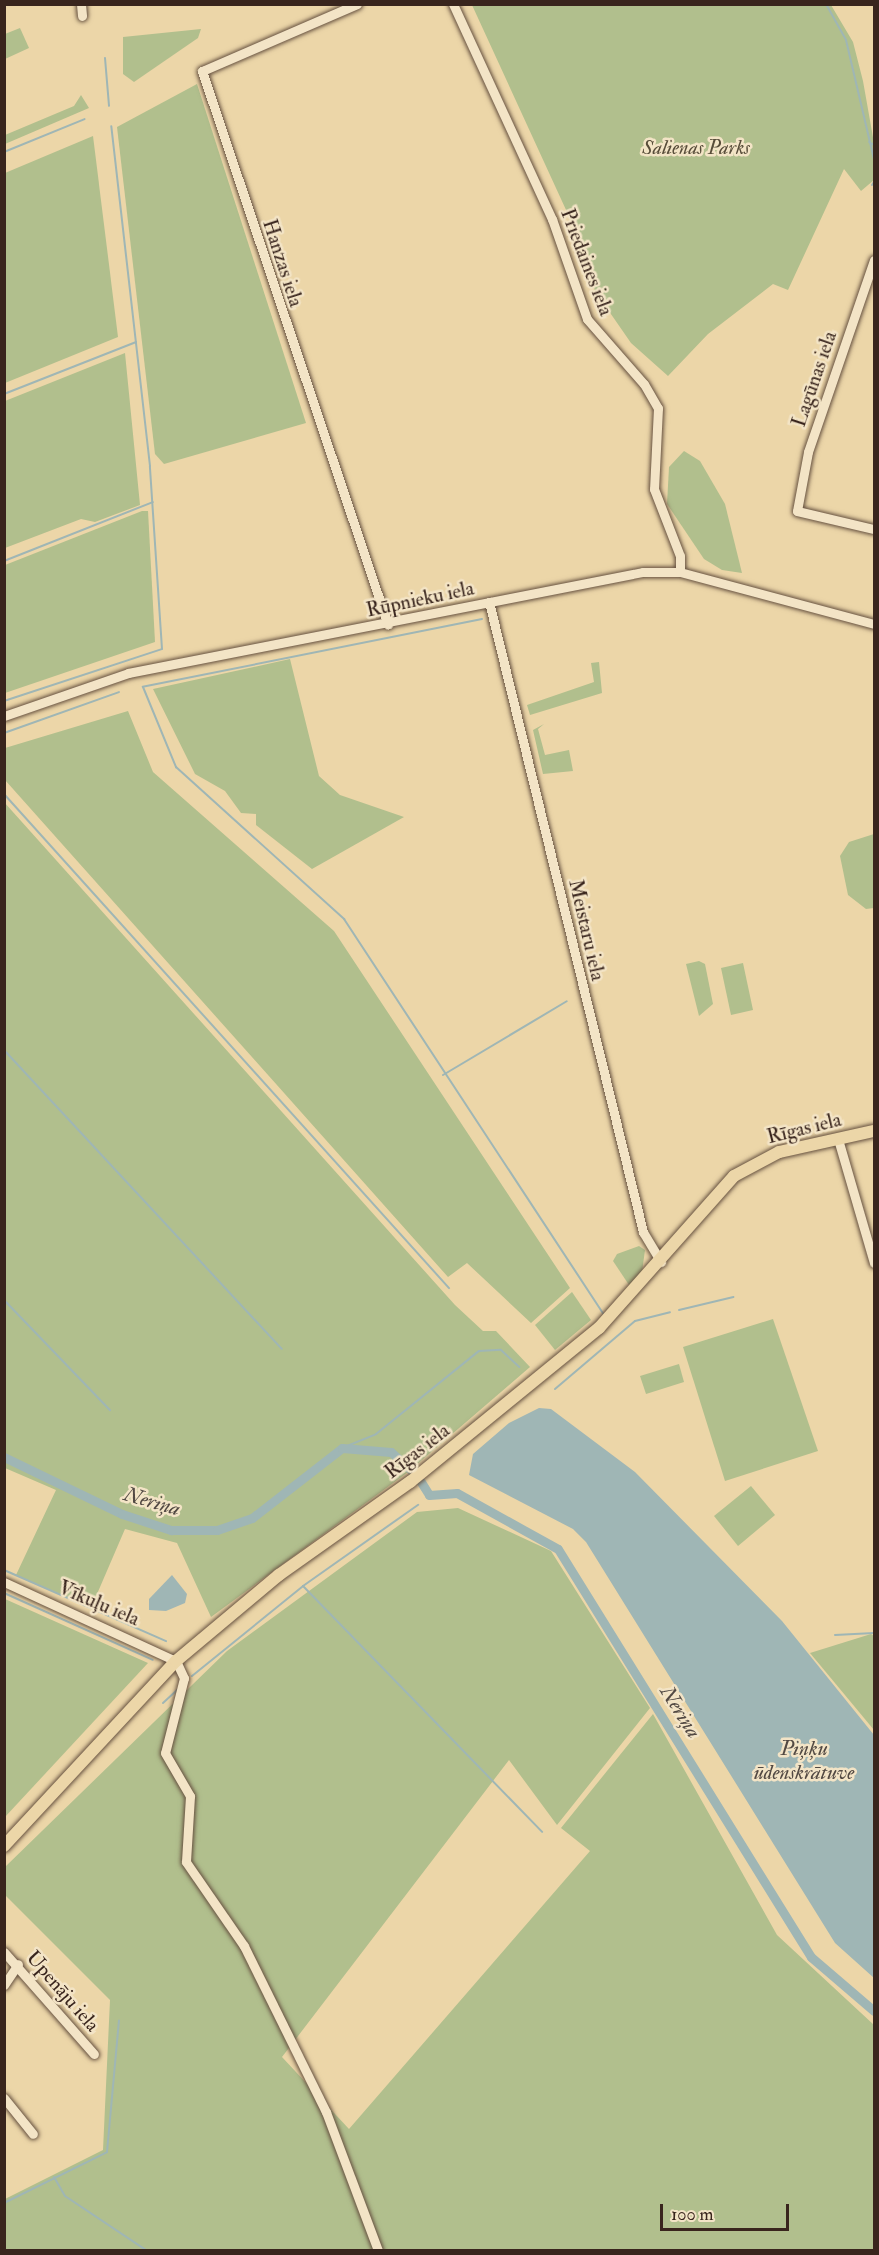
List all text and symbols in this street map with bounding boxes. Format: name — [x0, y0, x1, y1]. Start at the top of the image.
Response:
park label: Salienas Parks — [642, 135, 750, 159]
street label: Priedaines iela — [556, 205, 618, 319]
street label: Hanzas iela — [258, 216, 308, 310]
street label: Lagūnas iela — [786, 328, 842, 430]
street label: Rūpnieku iela — [364, 576, 476, 622]
street label: Meistaru iela — [564, 877, 610, 983]
street label: Rīgas iela — [764, 1107, 844, 1149]
street label: Rīgas iela — [380, 1418, 454, 1484]
water label: Neriņa — [121, 1482, 183, 1522]
street label: Vīkuļu iela — [55, 1575, 143, 1631]
water label: Neriņa — [654, 1681, 706, 1743]
water label: Piņķu ūdenskrātuve — [754, 1736, 854, 1786]
street label: Upenāju iela — [21, 1946, 105, 2036]
scale bar — [663, 2192, 792, 2230]
text: 100 m — [671, 2203, 714, 2226]

